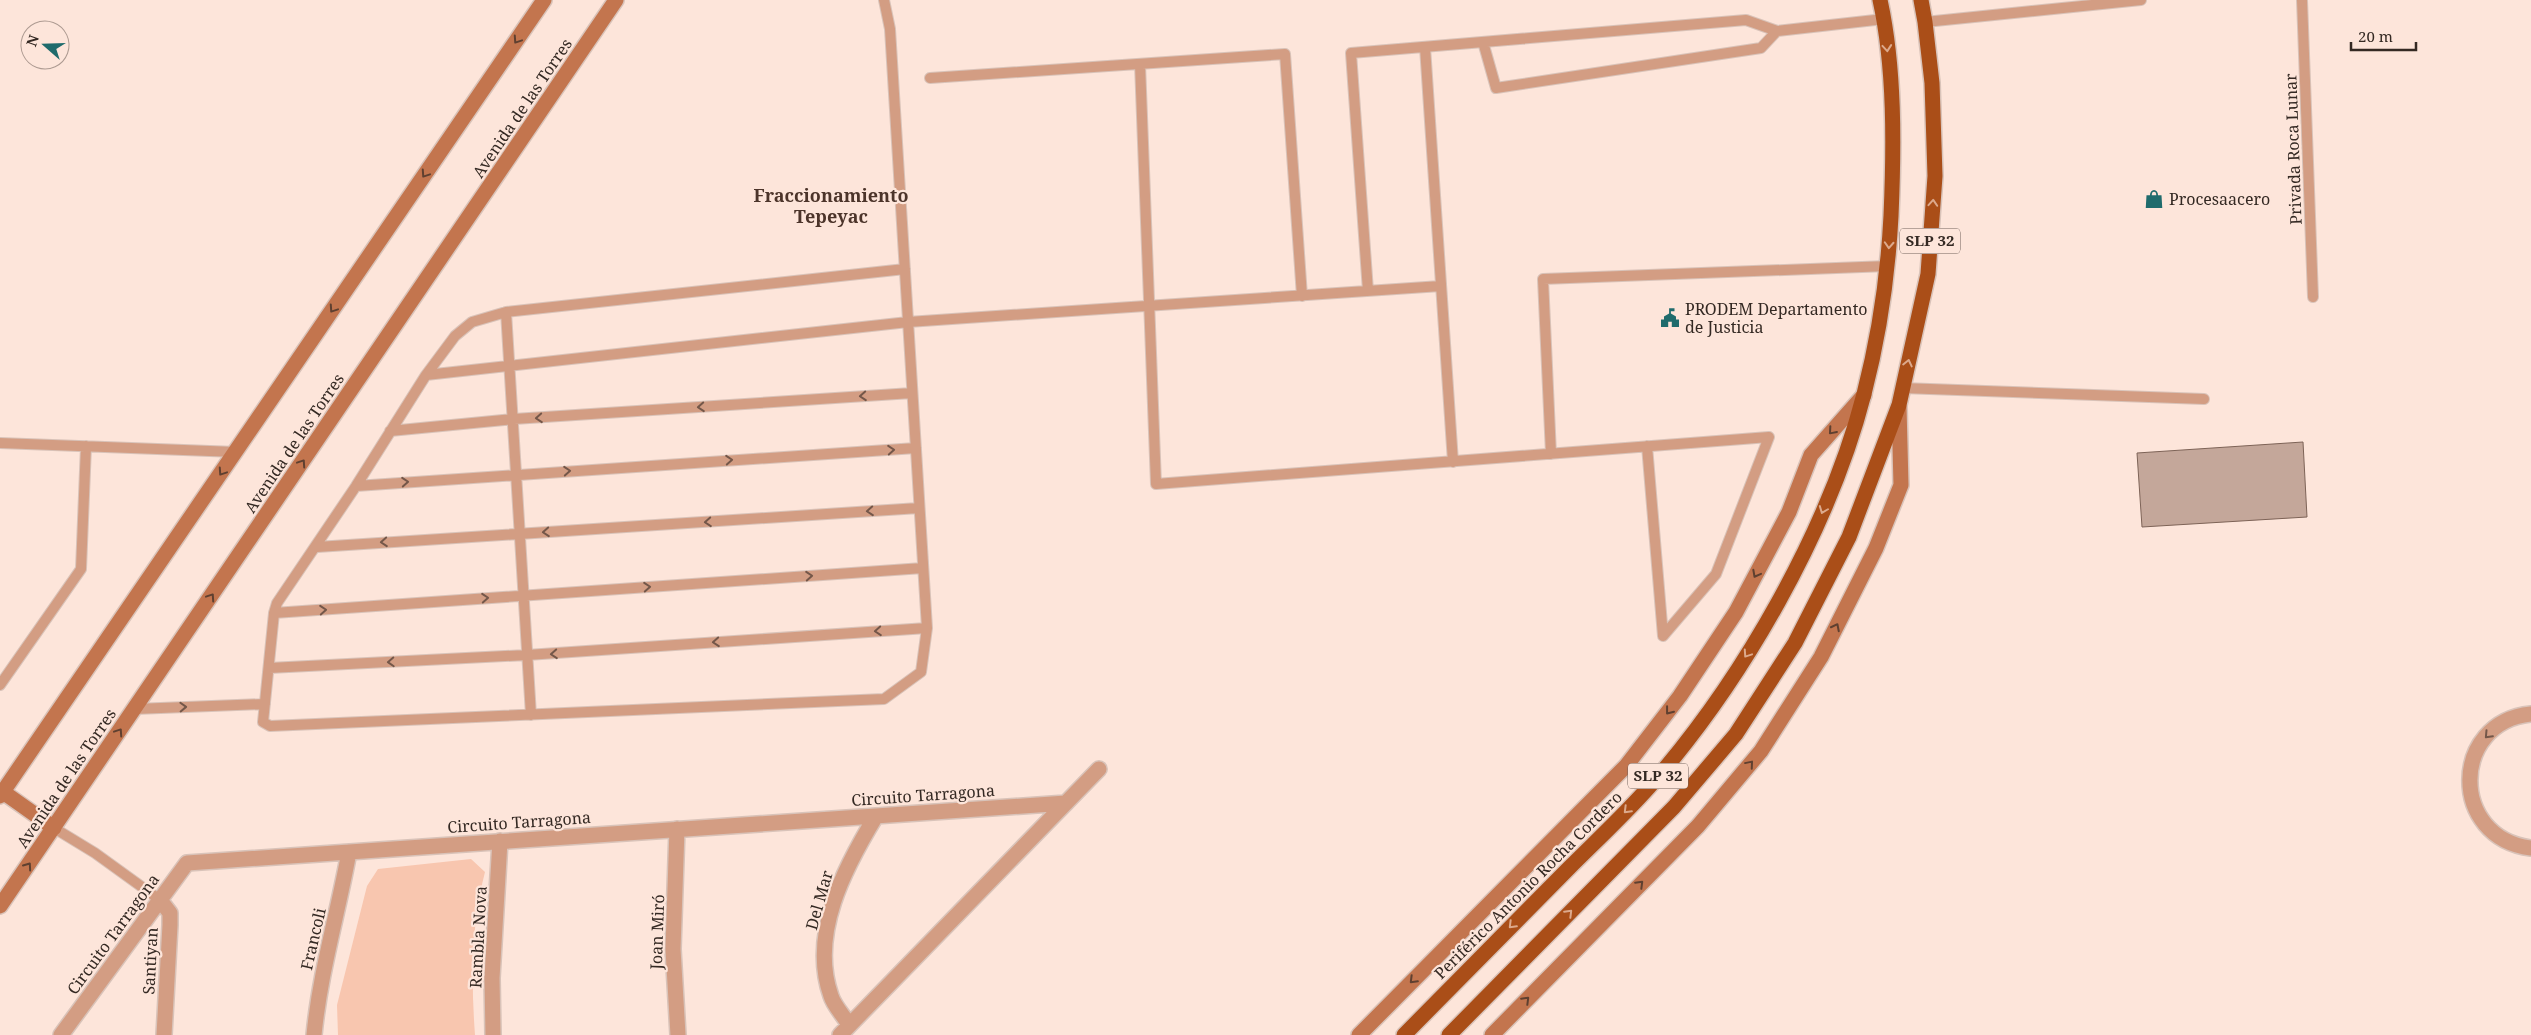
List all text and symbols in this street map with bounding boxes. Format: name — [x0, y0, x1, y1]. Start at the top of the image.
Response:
north arrow — [20, 20, 70, 70]
scale bar — [2351, 20, 2416, 52]
text: 20 m — [2358, 26, 2393, 46]
text: N — [21, 32, 43, 49]
street label: Avenida de las Torres — [467, 34, 577, 182]
one-way arrow — [514, 34, 523, 44]
one-way arrow — [1881, 44, 1892, 52]
street label: Privada Roca Lunar — [2279, 73, 2307, 225]
one-way arrow — [422, 169, 431, 178]
district label: Fraccionamiento Tepeyac — [754, 183, 908, 228]
shop icon: Procesaacero — [2143, 188, 2165, 210]
place label: Procesaacero — [2169, 188, 2270, 210]
one-way arrow — [1928, 198, 1939, 206]
road number: SLP 32 — [1900, 228, 1960, 254]
one-way arrow — [1884, 242, 1895, 250]
place label: PRODEM Departamento de Justicia — [1685, 298, 1868, 338]
one-way arrow — [330, 303, 340, 312]
public building icon: PRODEM Departamento de Justicia — [1659, 307, 1681, 329]
one-way arrow — [1902, 358, 1913, 367]
street label: Avenida de las Torres — [239, 369, 349, 517]
one-way arrow — [859, 390, 867, 401]
one-way arrow — [697, 401, 705, 412]
one-way arrow — [535, 412, 543, 423]
one-way arrow — [1829, 426, 1838, 435]
one-way arrow — [888, 444, 896, 455]
one-way arrow — [725, 455, 733, 466]
one-way arrow — [296, 459, 305, 469]
one-way arrow — [563, 465, 571, 476]
one-way arrow — [219, 466, 228, 476]
one-way arrow — [401, 477, 409, 488]
one-way arrow — [1819, 505, 1829, 514]
one-way arrow — [866, 506, 874, 517]
one-way arrow — [704, 516, 712, 527]
one-way arrow — [542, 527, 550, 538]
one-way arrow — [380, 537, 388, 548]
one-way arrow — [1752, 568, 1762, 577]
one-way arrow — [805, 571, 813, 582]
one-way arrow — [643, 582, 651, 593]
one-way arrow — [205, 593, 214, 603]
one-way arrow — [481, 593, 489, 604]
one-way arrow — [319, 604, 327, 615]
one-way arrow — [1830, 623, 1840, 632]
one-way arrow — [874, 626, 882, 637]
one-way arrow — [712, 637, 720, 648]
one-way arrow — [549, 648, 557, 659]
one-way arrow — [1744, 648, 1753, 658]
one-way arrow — [387, 656, 395, 667]
one-way arrow — [180, 702, 188, 712]
street label: Avenida de las Torres — [11, 704, 121, 852]
one-way arrow — [1667, 705, 1675, 714]
one-way arrow — [113, 728, 122, 737]
one-way arrow — [2485, 729, 2494, 738]
one-way arrow — [1744, 761, 1753, 770]
road number: SLP 32 — [1628, 764, 1688, 788]
street label: Circuito Tarragona — [850, 779, 996, 811]
street label: Periférico Antonio Rocha Cordero — [1429, 786, 1627, 984]
one-way arrow — [1623, 804, 1632, 813]
street label: Circuito Tarragona — [446, 806, 592, 838]
one-way arrow — [22, 862, 31, 872]
street label: Del Mar — [800, 867, 838, 932]
street label: Circuito Tarragona — [62, 869, 164, 999]
one-way arrow — [1635, 881, 1644, 890]
street label: Rambla Nova — [464, 885, 492, 989]
street label: Joan Miró — [645, 894, 669, 971]
street label: Francoli — [295, 906, 331, 972]
one-way arrow — [1563, 910, 1572, 919]
one-way arrow — [1509, 919, 1518, 928]
street label: Santiyan — [137, 927, 163, 995]
one-way arrow — [1410, 975, 1419, 984]
one-way arrow — [1521, 997, 1530, 1006]

